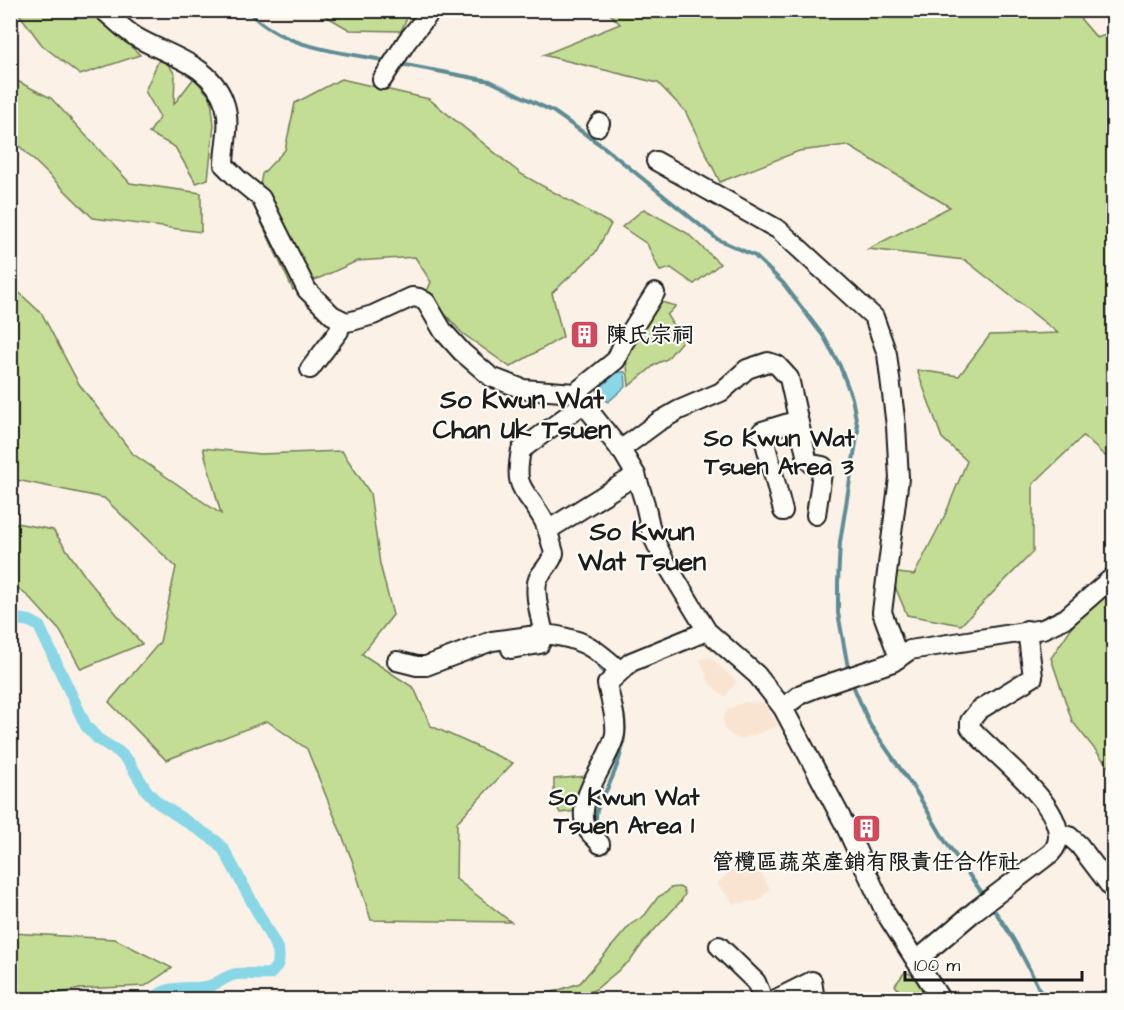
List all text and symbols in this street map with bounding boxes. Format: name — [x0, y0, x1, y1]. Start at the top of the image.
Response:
building icon: 陳氏宗祠 — [569, 318, 601, 350]
place label: 陳氏宗祠 — [606, 320, 694, 351]
district label: So Kwun Wat Chan Uk Tsuen — [433, 382, 611, 448]
district label: So Kwun Wat Tsuen Area 3 — [703, 422, 855, 484]
district label: So Kwun Wat Tsuen — [577, 514, 706, 580]
district label: So Kwun Wat Tsuen Area 1 — [548, 781, 700, 843]
building icon: 管欖區蔬菜產銷有限責任合作社 — [850, 813, 882, 845]
place label: 管欖區蔬菜產銷有限責任合作社 — [712, 847, 1020, 878]
scale bar — [905, 944, 1082, 982]
text: 100 m — [914, 953, 960, 978]

